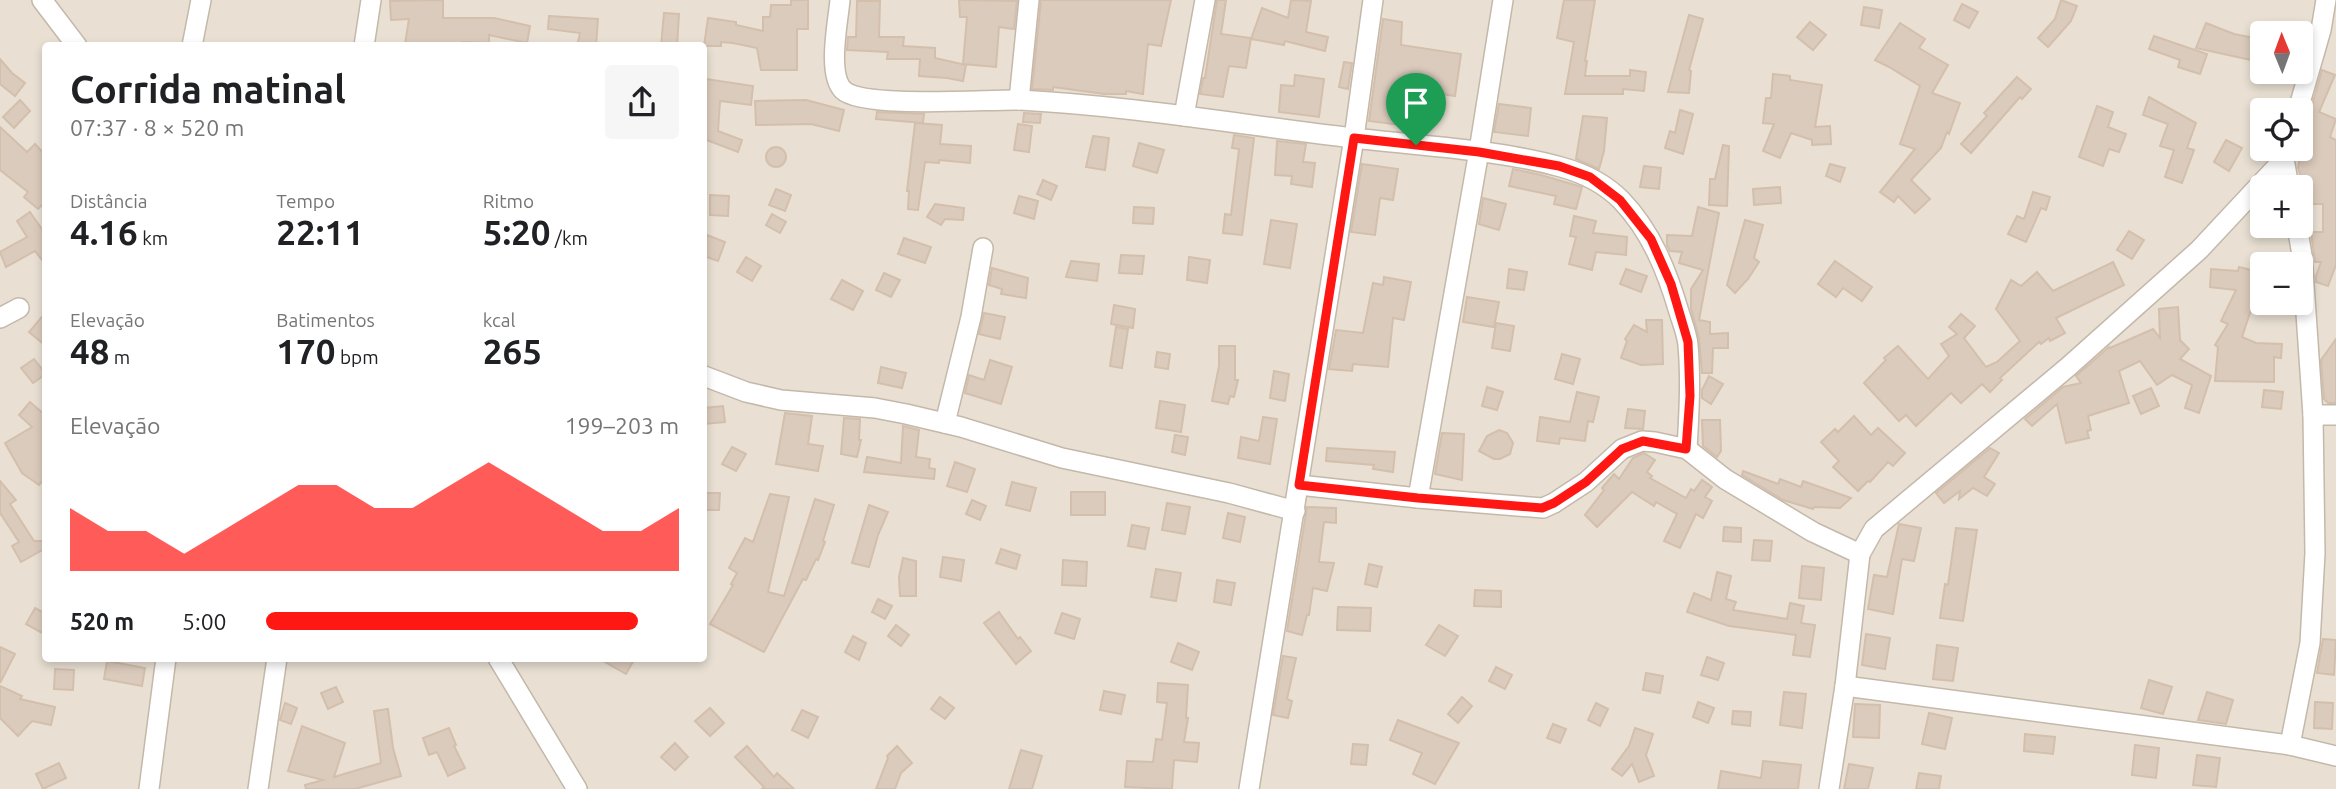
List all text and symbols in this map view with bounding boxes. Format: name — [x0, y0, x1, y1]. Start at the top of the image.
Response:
north arrow — [2250, 21, 2314, 84]
map controls — [2250, 21, 2313, 315]
button: share — [605, 65, 679, 139]
text: Corrida matinal — [70, 68, 346, 110]
pin — [1386, 73, 1446, 145]
icon: arrive — [1397, 84, 1435, 122]
button: locate — [2250, 98, 2313, 161]
text: 07:37 · 8 × 520 m — [70, 115, 244, 140]
button: + — [2250, 175, 2313, 238]
text: Distância — [70, 190, 148, 212]
text: Tempo — [276, 190, 335, 212]
text: Ritmo — [483, 190, 534, 212]
text: 4.16 — [70, 212, 138, 252]
text: 22:11 — [276, 212, 364, 252]
text: 5:20 — [483, 212, 551, 252]
text: km — [138, 227, 168, 249]
text: /km — [551, 227, 588, 249]
button: − — [2250, 252, 2313, 315]
text: Elevação — [70, 309, 145, 331]
text: Batimentos — [276, 309, 375, 331]
text: kcal — [483, 309, 515, 331]
text: 48 — [70, 331, 109, 371]
text: 170 — [276, 331, 336, 371]
text: 265 — [483, 331, 542, 371]
text: m — [109, 346, 130, 368]
text: bpm — [336, 346, 379, 368]
text: Elevação — [70, 413, 161, 438]
text: 199–203 m — [565, 413, 679, 438]
text: 520 m — [70, 609, 134, 634]
text: 5:00 — [182, 609, 227, 634]

